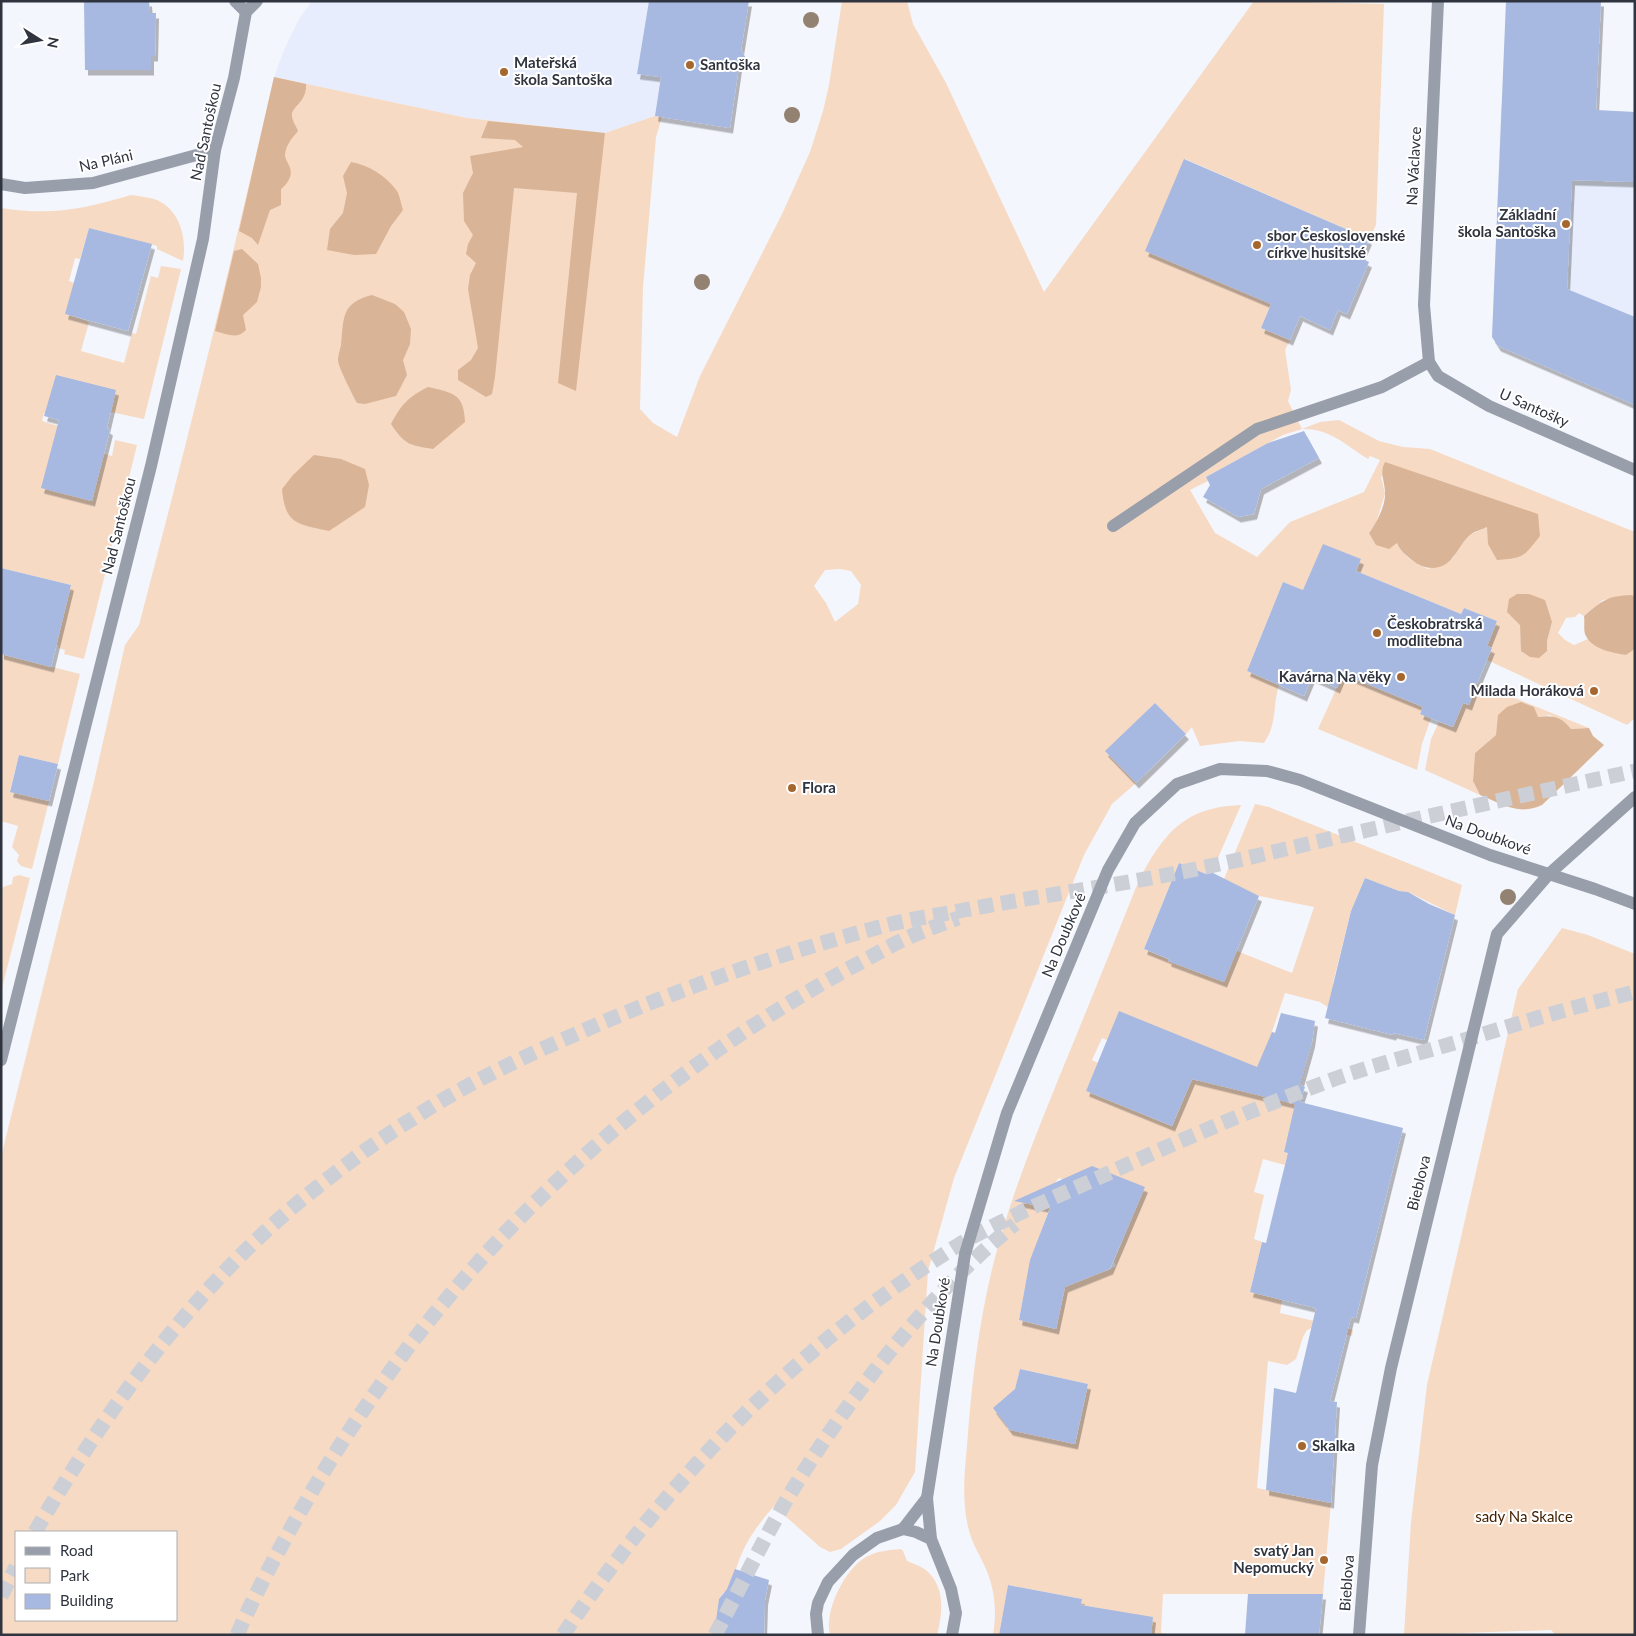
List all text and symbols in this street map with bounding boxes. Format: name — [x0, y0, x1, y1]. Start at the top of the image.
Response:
north arrow — [15, 15, 65, 65]
text: N — [44, 36, 63, 49]
place label: Mateřská škola Santoška — [514, 53, 612, 88]
place label: Santoška — [700, 55, 760, 73]
marker: Santoška — [684, 59, 696, 71]
marker: Mateřská škola Santoška — [498, 66, 510, 78]
street label: Nad Santoškou — [186, 81, 224, 182]
street label: Na Václavce — [1402, 126, 1424, 206]
street label: Na Pláni — [77, 145, 134, 175]
place label: Základní škola Santoška — [1458, 205, 1557, 240]
marker: Základní škola Santoška — [1560, 218, 1572, 230]
place label: sbor Československé církve husitské — [1267, 226, 1405, 261]
marker: sbor Československé církve husitské — [1251, 239, 1263, 251]
street label: U Santošky — [1497, 384, 1572, 431]
street label: Nad Santoškou — [97, 476, 139, 576]
place label: Českobratrská modlitebna — [1387, 614, 1483, 649]
marker: Českobratrská modlitebna — [1371, 627, 1383, 639]
place label: Kavárna Na věky — [1279, 667, 1391, 685]
marker: Kavárna Na věky — [1395, 671, 1407, 683]
place label: Milada Horáková — [1471, 681, 1584, 699]
marker: Milada Horáková — [1588, 685, 1600, 697]
place label: Flora — [802, 778, 836, 796]
marker: Flora — [786, 782, 798, 794]
street label: Na Doubkové — [1443, 810, 1534, 858]
street label: Na Doubkové — [1037, 890, 1089, 980]
street label: Bieblova — [1402, 1153, 1434, 1212]
street label: Na Doubkové — [921, 1276, 953, 1368]
place label: Skalka — [1312, 1436, 1355, 1454]
marker: Skalka — [1296, 1440, 1308, 1452]
park label: sady Na Skalce — [1475, 1507, 1573, 1525]
legend — [15, 1531, 178, 1621]
text: Road — [60, 1541, 93, 1559]
place label: svatý Jan Nepomucký — [1233, 1541, 1314, 1576]
marker: svatý Jan Nepomucký — [1318, 1554, 1330, 1566]
street label: Bieblova — [1335, 1554, 1357, 1612]
text: Park — [60, 1566, 90, 1584]
text: Building — [60, 1591, 113, 1609]

